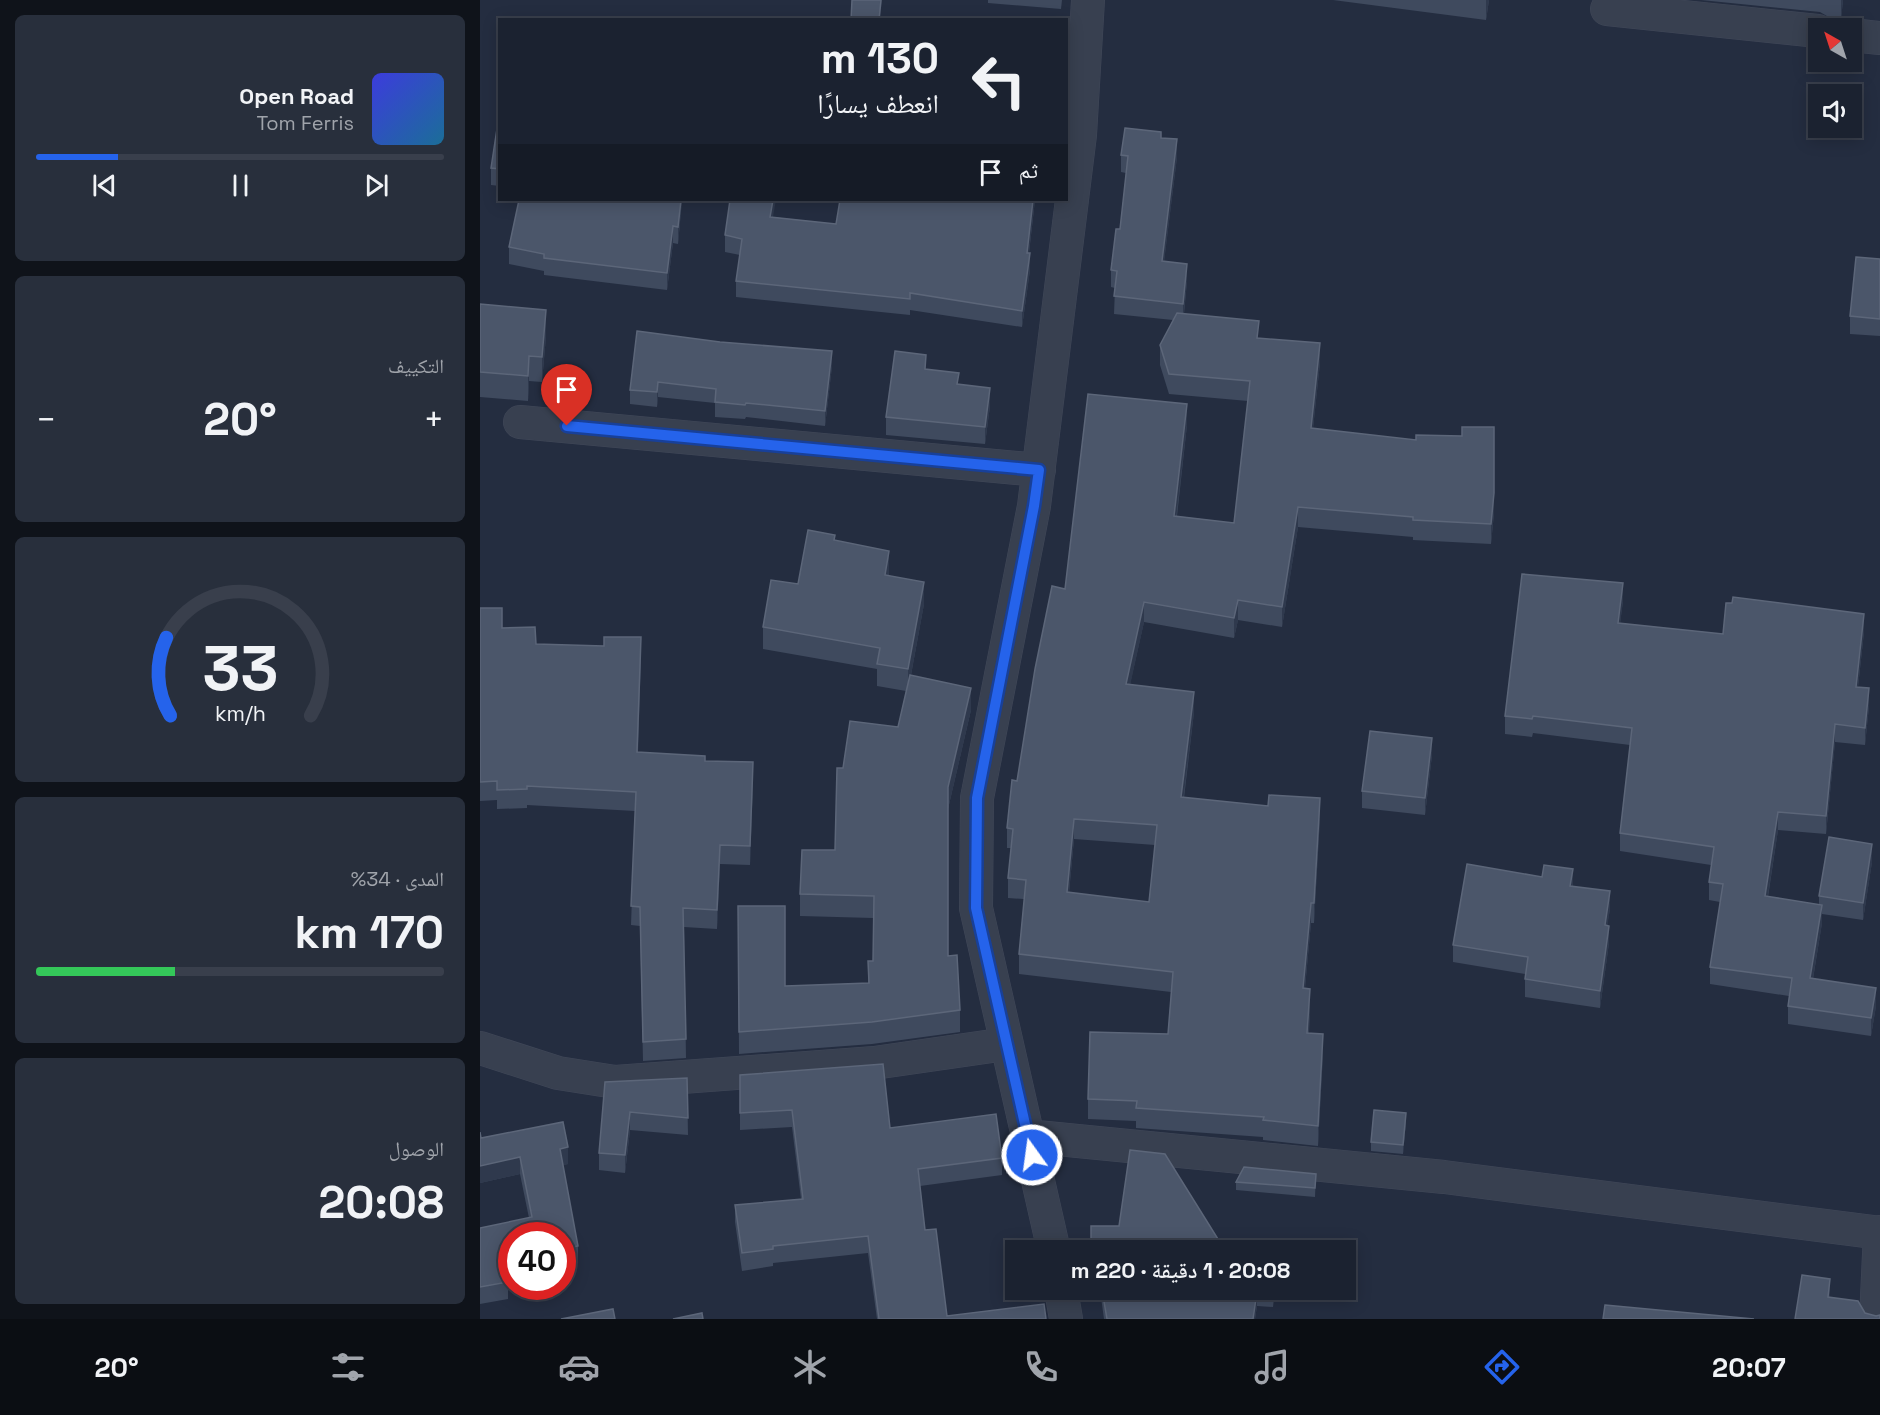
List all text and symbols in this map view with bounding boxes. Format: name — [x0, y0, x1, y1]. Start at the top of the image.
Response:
north arrow — [1808, 18, 1862, 72]
map controls — [1808, 18, 1862, 138]
text: 130 m — [821, 32, 939, 85]
icon: left — [960, 42, 1038, 120]
text: Open Road — [239, 82, 354, 110]
button: sound — [1808, 84, 1862, 138]
text: انعطف يسارًا — [817, 86, 939, 121]
text: Tom Ferris — [257, 110, 354, 136]
icon: arrive — [974, 156, 1007, 189]
text: ثم — [1019, 156, 1038, 184]
icon: previous — [88, 169, 121, 202]
icon: pause — [224, 169, 257, 202]
icon: next — [360, 169, 393, 202]
text: التكييف — [388, 353, 444, 379]
pin — [541, 364, 592, 426]
icon: arrive — [550, 373, 583, 406]
text: 20° — [203, 391, 277, 448]
text: − — [36, 399, 56, 441]
text: + — [424, 399, 444, 441]
text: 33 — [202, 630, 278, 709]
text: km/h — [214, 701, 266, 728]
text: المدى · 34% — [351, 866, 444, 892]
text: 170 km — [294, 904, 444, 961]
position arrow — [1000, 1123, 1064, 1187]
text: الوصول — [389, 1136, 444, 1162]
text: 20:08 — [319, 1174, 444, 1231]
speed limit sign: 40 — [498, 1222, 576, 1300]
text: 20:08 · 1 دقيقة · 220 m — [1071, 1256, 1290, 1284]
icon: filters — [327, 1346, 369, 1388]
icon: car — [558, 1346, 600, 1388]
icon: climate — [789, 1346, 831, 1388]
icon: phone — [1020, 1346, 1062, 1388]
icon: music — [1251, 1346, 1293, 1388]
icon: directions — [1481, 1346, 1523, 1388]
text: 20° — [94, 1350, 139, 1385]
text: 20:07 — [1712, 1350, 1786, 1385]

